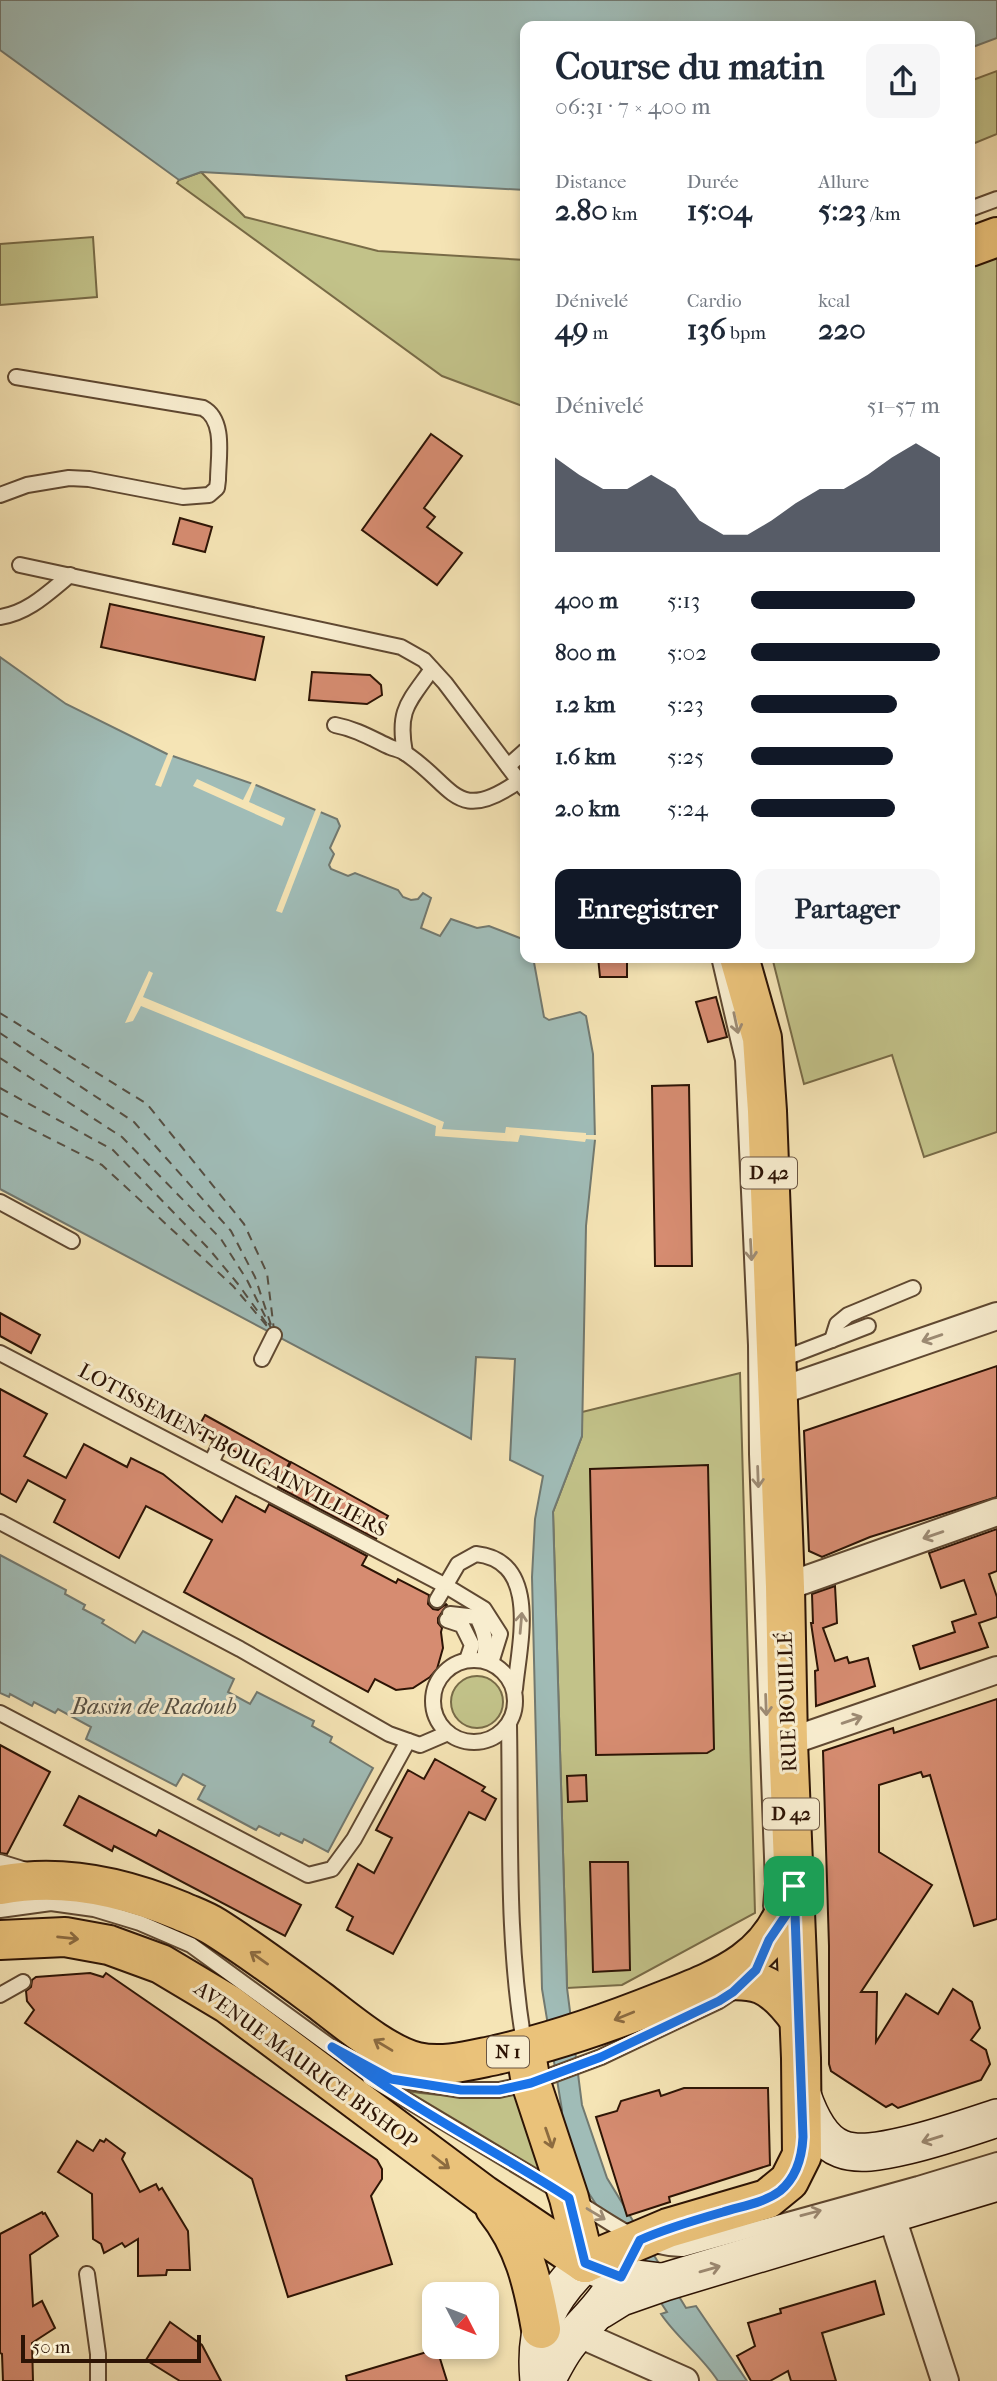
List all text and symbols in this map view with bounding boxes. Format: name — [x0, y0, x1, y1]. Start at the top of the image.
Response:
text: Course du matin — [555, 44, 824, 89]
button: share — [866, 44, 940, 118]
text: 06:31 · 7 × 400 m — [555, 93, 711, 120]
text: Distance — [555, 171, 626, 193]
text: Durée — [687, 171, 739, 193]
text: Allure — [818, 171, 869, 193]
text: 2.80 — [555, 193, 608, 228]
text: 15:04 — [687, 193, 751, 228]
text: 5:23 — [818, 193, 866, 228]
text: km — [608, 203, 638, 225]
text: /km — [866, 203, 901, 225]
text: Dénivelé — [555, 290, 628, 312]
text: Cardio — [687, 290, 742, 312]
text: kcal — [818, 290, 850, 312]
text: 49 — [555, 312, 588, 347]
text: 136 — [687, 312, 726, 347]
text: 220 — [818, 312, 866, 347]
text: m — [588, 322, 608, 344]
text: bpm — [726, 322, 766, 344]
text: Dénivelé — [555, 392, 644, 419]
text: 51–57 m — [867, 392, 940, 419]
text: 400 m — [555, 587, 618, 614]
text: 5:13 — [667, 587, 700, 614]
text: 800 m — [555, 639, 616, 666]
text: 5:02 — [667, 639, 707, 666]
text: 1.2 km — [555, 691, 615, 718]
text: 5:23 — [667, 691, 704, 718]
text: 1.6 km — [555, 743, 616, 770]
text: 5:25 — [667, 743, 704, 770]
text: 2.0 km — [555, 795, 620, 822]
text: 5:24 — [667, 795, 708, 822]
button: Enregistrer — [555, 869, 741, 949]
button: Partager — [755, 869, 940, 949]
one-way arrow — [729, 1011, 743, 1034]
road number: D 42 — [741, 1158, 797, 1189]
one-way arrow — [745, 1238, 758, 1261]
one-way arrow — [922, 1333, 944, 1345]
street label: LOTISSEMENT BOUGAINVILLIERS — [75, 1358, 391, 1542]
one-way arrow — [751, 1466, 764, 1489]
one-way arrow — [922, 1530, 944, 1542]
one-way arrow — [515, 1612, 528, 1634]
street label: RUE BOUILLÉ — [773, 1631, 801, 1773]
water label: Bassin de Radoub — [70, 1693, 237, 1720]
one-way arrow — [760, 1693, 773, 1716]
one-way arrow — [841, 1713, 863, 1725]
road number: D 42 — [763, 1798, 819, 1830]
pin — [764, 1856, 824, 1916]
icon: arrive — [775, 1867, 813, 1905]
one-way arrow — [56, 1932, 79, 1945]
one-way arrow — [250, 1951, 269, 1965]
street label: AVENUE MAURICE BISHOP — [189, 1975, 422, 2154]
one-way arrow — [614, 2011, 636, 2024]
road number: N 1 — [487, 2036, 529, 2068]
one-way arrow — [374, 2038, 394, 2052]
one-way arrow — [544, 2126, 556, 2148]
one-way arrow — [921, 2133, 943, 2146]
one-way arrow — [432, 2155, 450, 2170]
one-way arrow — [799, 2206, 821, 2219]
one-way arrow — [586, 2207, 606, 2221]
one-way arrow — [698, 2261, 720, 2274]
north arrow — [422, 2282, 499, 2359]
map controls — [422, 2282, 499, 2359]
scale bar — [21, 2332, 201, 2364]
text: 50 m — [32, 2336, 71, 2358]

